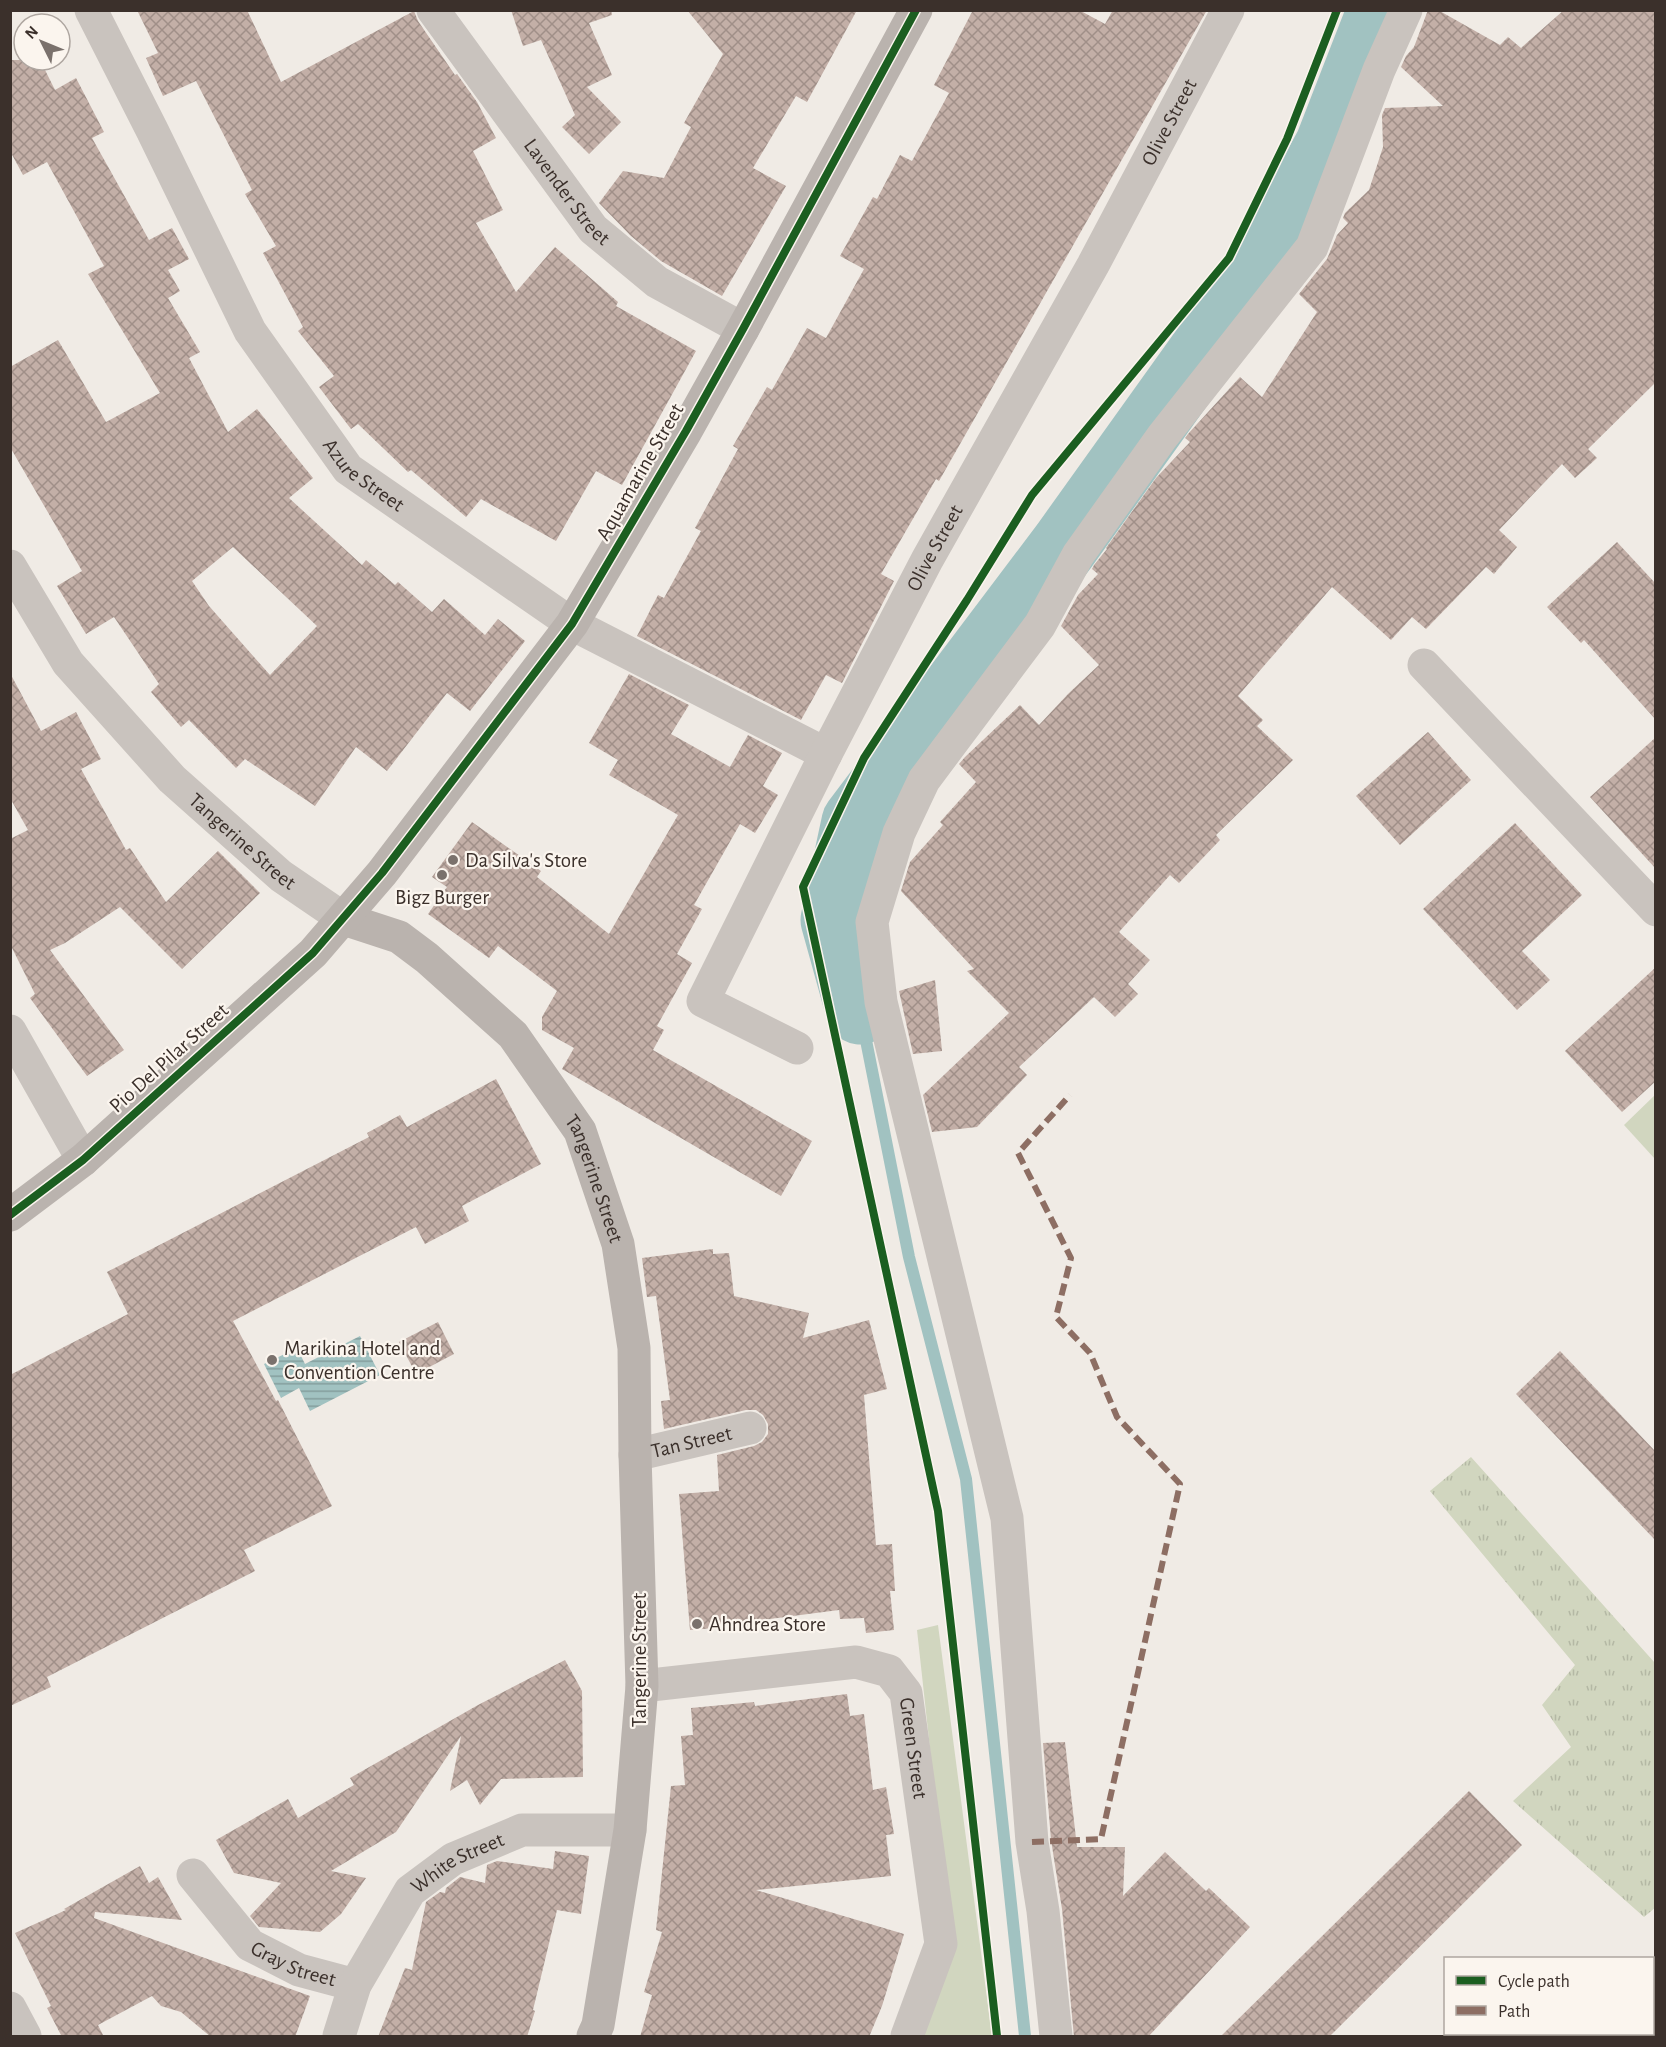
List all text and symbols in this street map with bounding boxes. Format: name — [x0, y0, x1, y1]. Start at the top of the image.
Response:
north arrow — [12, 12, 72, 72]
text: N — [22, 23, 41, 42]
street label: Olive Street — [1137, 75, 1200, 169]
street label: Lavender Street — [520, 135, 614, 249]
street label: Aquamarine Street — [592, 400, 688, 544]
street label: Azure Street — [319, 435, 408, 515]
street label: Olive Street — [902, 501, 967, 594]
street label: Tangerine Street — [185, 789, 300, 894]
place label: Da Silva's Store — [465, 850, 587, 871]
marker: Da Silva's Store — [446, 853, 460, 867]
marker: Bigz Burger — [435, 868, 449, 882]
place label: Bigz Burger — [395, 887, 489, 908]
street label: Pio Del Pilar Street — [105, 999, 233, 1117]
street label: Tangerine Street — [561, 1111, 627, 1245]
place label: Marikina Hotel and Convention Centre — [284, 1338, 441, 1383]
marker: Marikina Hotel and Convention Centre — [265, 1353, 279, 1367]
street label: Tan Street — [649, 1422, 734, 1461]
street label: Tangerine Street — [629, 1592, 650, 1727]
place label: Ahndrea Store — [709, 1614, 826, 1635]
marker: Ahndrea Store — [690, 1617, 704, 1631]
street label: Green Street — [896, 1696, 931, 1800]
street label: White Street — [407, 1828, 507, 1897]
street label: Gray Street — [248, 1937, 338, 1990]
legend — [1444, 1957, 1654, 2035]
text: Cycle path — [1498, 1973, 1570, 1991]
text: Path — [1498, 2003, 1530, 2021]

